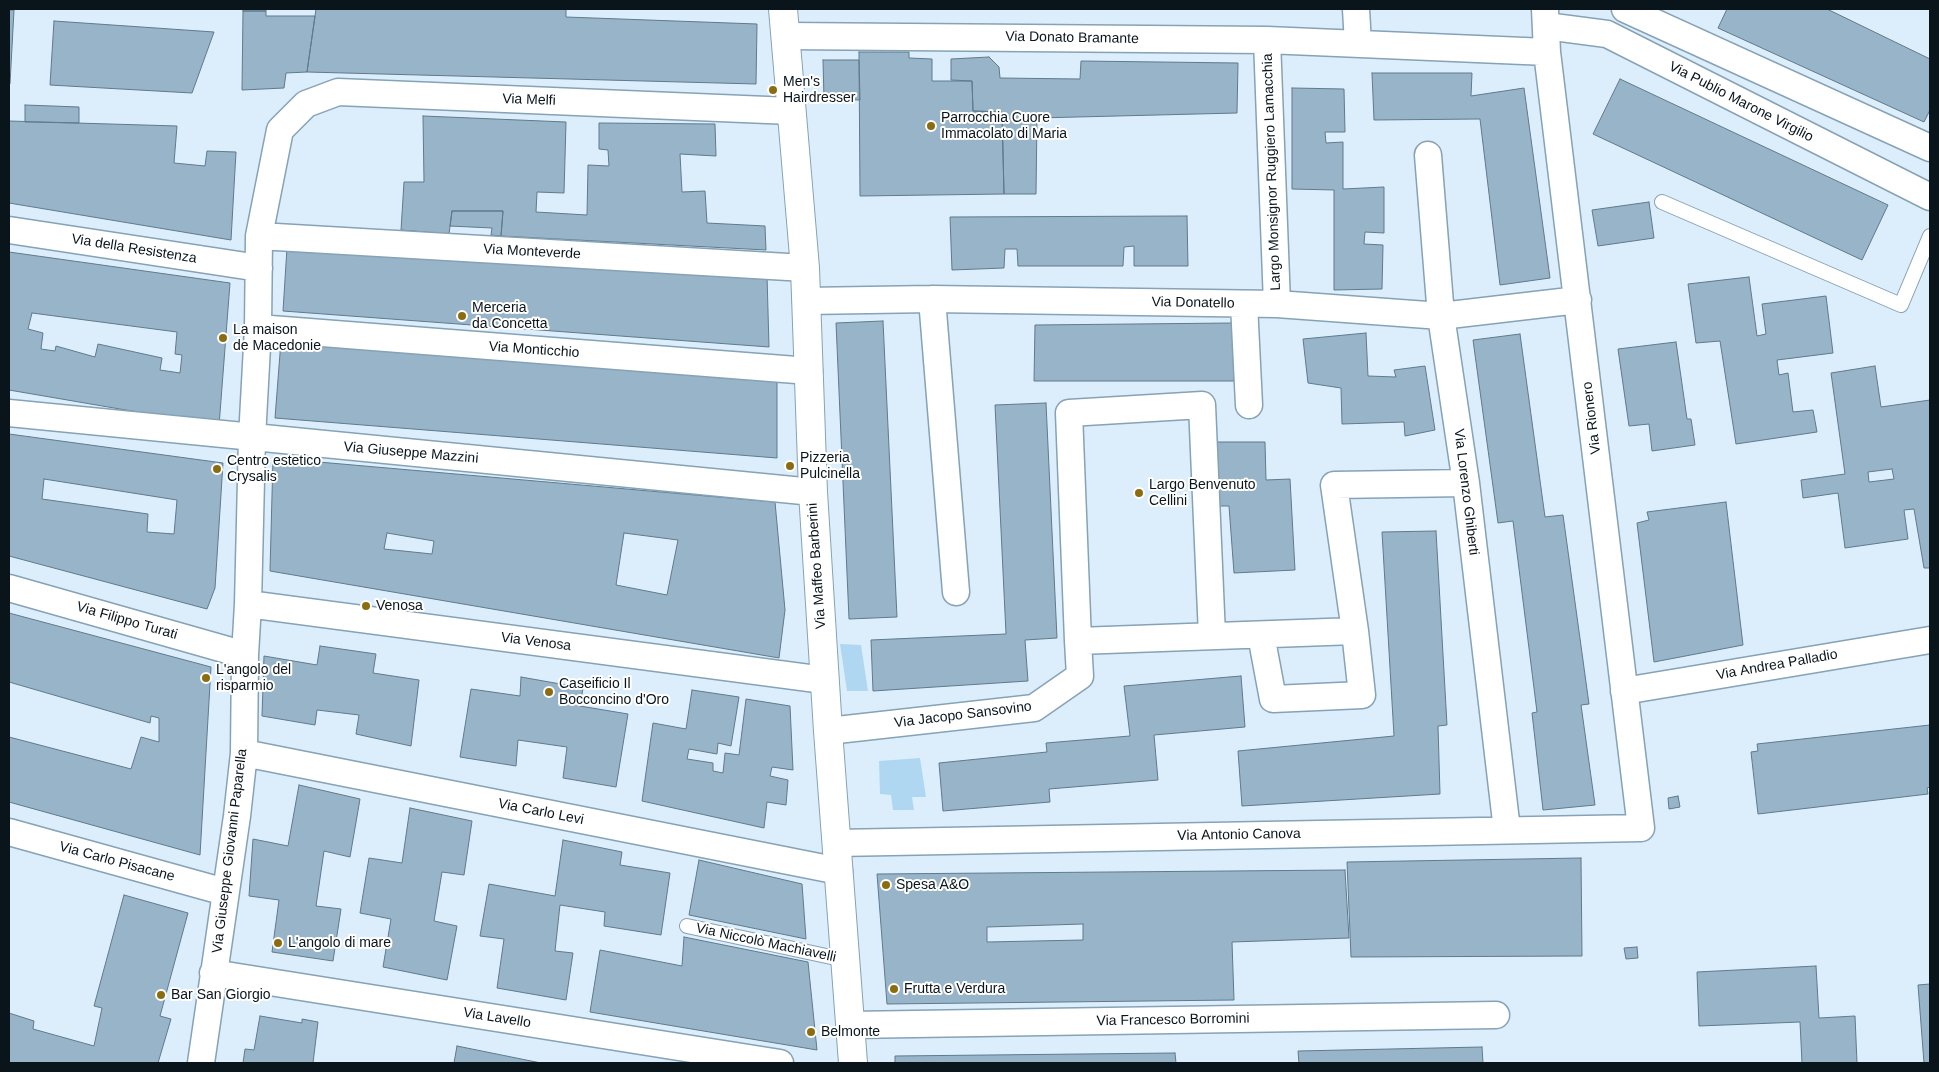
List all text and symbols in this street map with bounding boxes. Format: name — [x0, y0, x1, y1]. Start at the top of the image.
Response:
street label: Via Donato Bramante — [1005, 28, 1139, 48]
street label: Largo Monsignor Ruggiero Lamacchia — [1259, 53, 1285, 291]
street label: Via Publio Marone Virgilio — [1666, 58, 1816, 146]
place label: Men's Hairdresser — [783, 74, 855, 106]
marker: Men's Hairdresser — [767, 84, 779, 96]
street label: Via Melfi — [502, 91, 556, 109]
place label: Parrocchia Cuore Immacolato di Maria — [941, 110, 1067, 142]
marker: Parrocchia Cuore Immacolato di Maria — [925, 120, 937, 132]
street label: Via della Resistenza — [70, 231, 198, 267]
street label: Via Monteverde — [483, 241, 581, 263]
street label: Via Donatello — [1151, 294, 1235, 312]
place label: Merceria da Concetta — [472, 300, 547, 332]
marker: Merceria da Concetta — [456, 310, 468, 322]
place label: La maison de Macedonie — [233, 322, 321, 354]
marker: La maison de Macedonie — [217, 332, 229, 344]
street label: Via Monticchio — [488, 338, 580, 362]
street label: Via Rionero — [1579, 381, 1605, 455]
street label: Via Lorenzo Ghiberti — [1450, 428, 1482, 556]
street label: Via Giuseppe Mazzini — [343, 439, 479, 467]
place label: Pizzeria Pulcinella — [800, 450, 860, 482]
place label: Centro estetico Crysalis — [227, 453, 321, 486]
marker: Pizzeria Pulcinella — [784, 460, 796, 472]
marker: Centro estetico Crysalis — [211, 463, 223, 475]
place label: Largo Benvenuto Cellini — [1149, 477, 1256, 510]
marker: Largo Benvenuto Cellini — [1133, 487, 1145, 499]
street label: Via Maffeo Barberini — [804, 502, 830, 630]
place label: Venosa — [376, 598, 423, 614]
street label: Via Filippo Turati — [75, 599, 179, 643]
marker: Venosa — [360, 600, 372, 612]
street label: Via Venosa — [500, 629, 572, 655]
street label: Via Andrea Palladio — [1715, 646, 1839, 684]
place label: L'angolo del risparmio — [216, 662, 291, 694]
marker: L'angolo del risparmio — [200, 672, 212, 684]
place label: Caseificio Il Bocconcino d'Oro — [559, 676, 669, 709]
marker: Caseificio Il Bocconcino d'Oro — [543, 686, 555, 698]
street label: Via Jacopo Sansovino — [893, 698, 1033, 732]
street label: Via Giuseppe Giovanni Paparella — [209, 748, 251, 954]
street label: Via Carlo Levi — [497, 795, 585, 829]
street label: Via Antonio Canova — [1177, 826, 1301, 844]
street label: Via Carlo Pisacane — [57, 839, 177, 885]
place label: Spesa A&O — [896, 877, 969, 893]
marker: Spesa A&O — [880, 879, 892, 891]
street label: Via Niccolò Machiavelli — [694, 920, 838, 966]
place label: L'angolo di mare — [288, 935, 391, 951]
marker: L'angolo di mare — [272, 937, 284, 949]
place label: Frutta e Verdura — [904, 981, 1005, 997]
marker: Frutta e Verdura — [888, 983, 900, 995]
place label: Bar San Giorgio — [171, 987, 271, 1003]
marker: Bar San Giorgio — [155, 989, 167, 1001]
street label: Via Lavello — [462, 1004, 532, 1032]
street label: Via Francesco Borromini — [1096, 1010, 1250, 1030]
place label: Belmonte — [821, 1024, 880, 1040]
marker: Belmonte — [805, 1026, 817, 1038]

